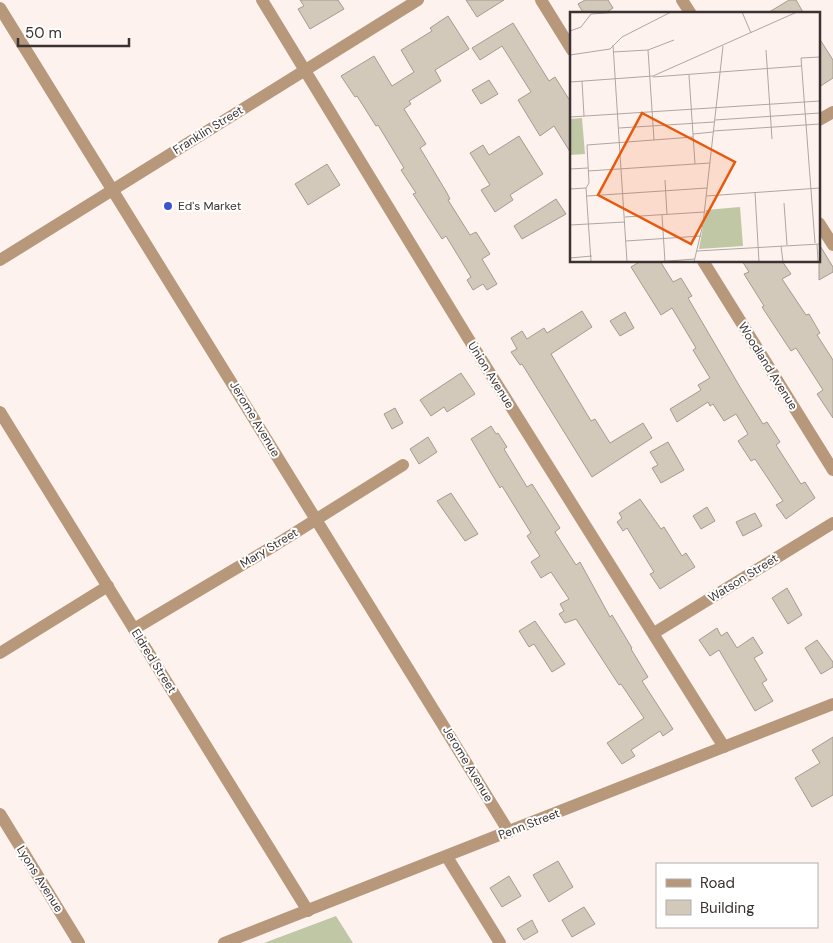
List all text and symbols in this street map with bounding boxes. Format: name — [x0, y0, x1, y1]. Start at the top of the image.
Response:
inset map — [570, 12, 820, 262]
scale bar — [18, 15, 129, 47]
text: 50 m — [25, 23, 62, 43]
street label: Franklin Street — [170, 102, 246, 158]
place label: Ed's Market — [178, 198, 242, 214]
marker: Ed's Market — [162, 200, 174, 212]
street label: Woodland Avenue — [735, 319, 801, 413]
street label: Union Avenue — [464, 339, 518, 411]
street label: Jerome Avenue — [226, 378, 284, 460]
street label: Mary Street — [237, 524, 301, 572]
street label: Watson Street — [705, 550, 781, 606]
street label: Eldred Street — [128, 626, 180, 696]
street label: Jerome Avenue — [439, 723, 497, 805]
street label: Penn Street — [496, 805, 562, 843]
street label: Lyons Avenue — [13, 843, 67, 915]
legend — [656, 863, 818, 928]
text: Road — [700, 873, 735, 893]
text: Building — [700, 898, 755, 918]

